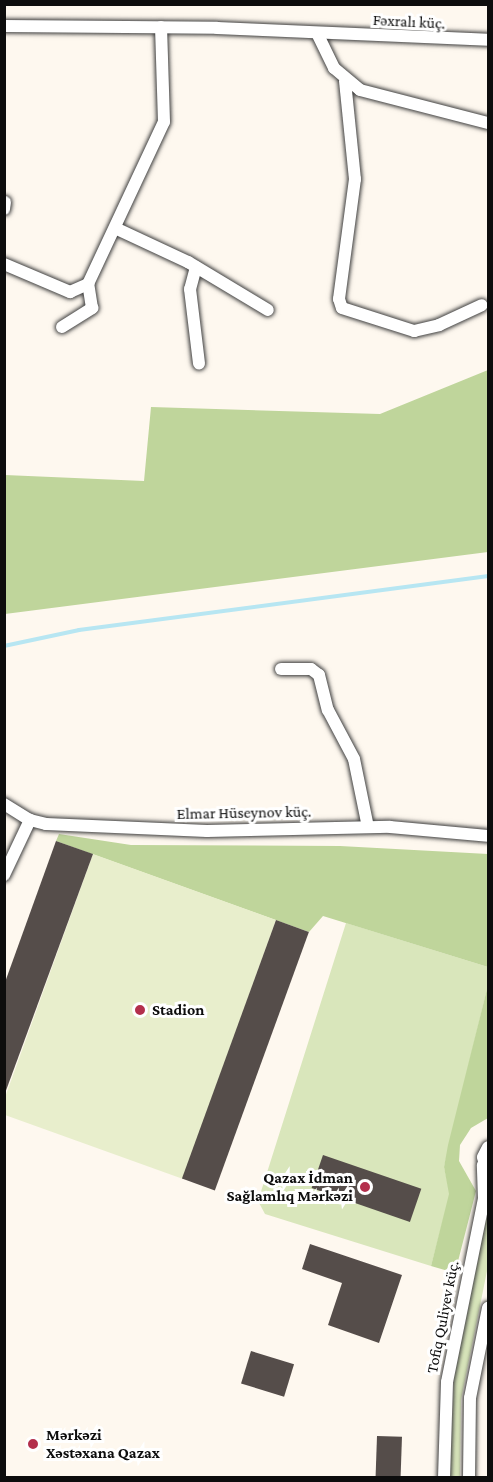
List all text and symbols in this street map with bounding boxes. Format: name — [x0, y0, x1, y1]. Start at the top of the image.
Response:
street label: Fəxralı küç. — [372, 11, 446, 33]
street label: Elmar Hüseynov küç. — [176, 802, 312, 824]
place label: Stadion — [152, 1000, 204, 1020]
marker: Stadion — [133, 1003, 147, 1017]
place label: Qazax İdman Sağlamlıq Mərkəzi — [227, 1168, 353, 1206]
marker: Qazax İdman Sağlamlıq Mərkəzi — [358, 1180, 372, 1194]
street label: Tofiq Quliyev küç. — [423, 1259, 463, 1375]
place label: Mərkəzi Xəstəxana Qazax — [46, 1425, 160, 1463]
marker: Mərkəzi Xəstəxana Qazax — [24, 1435, 42, 1453]

